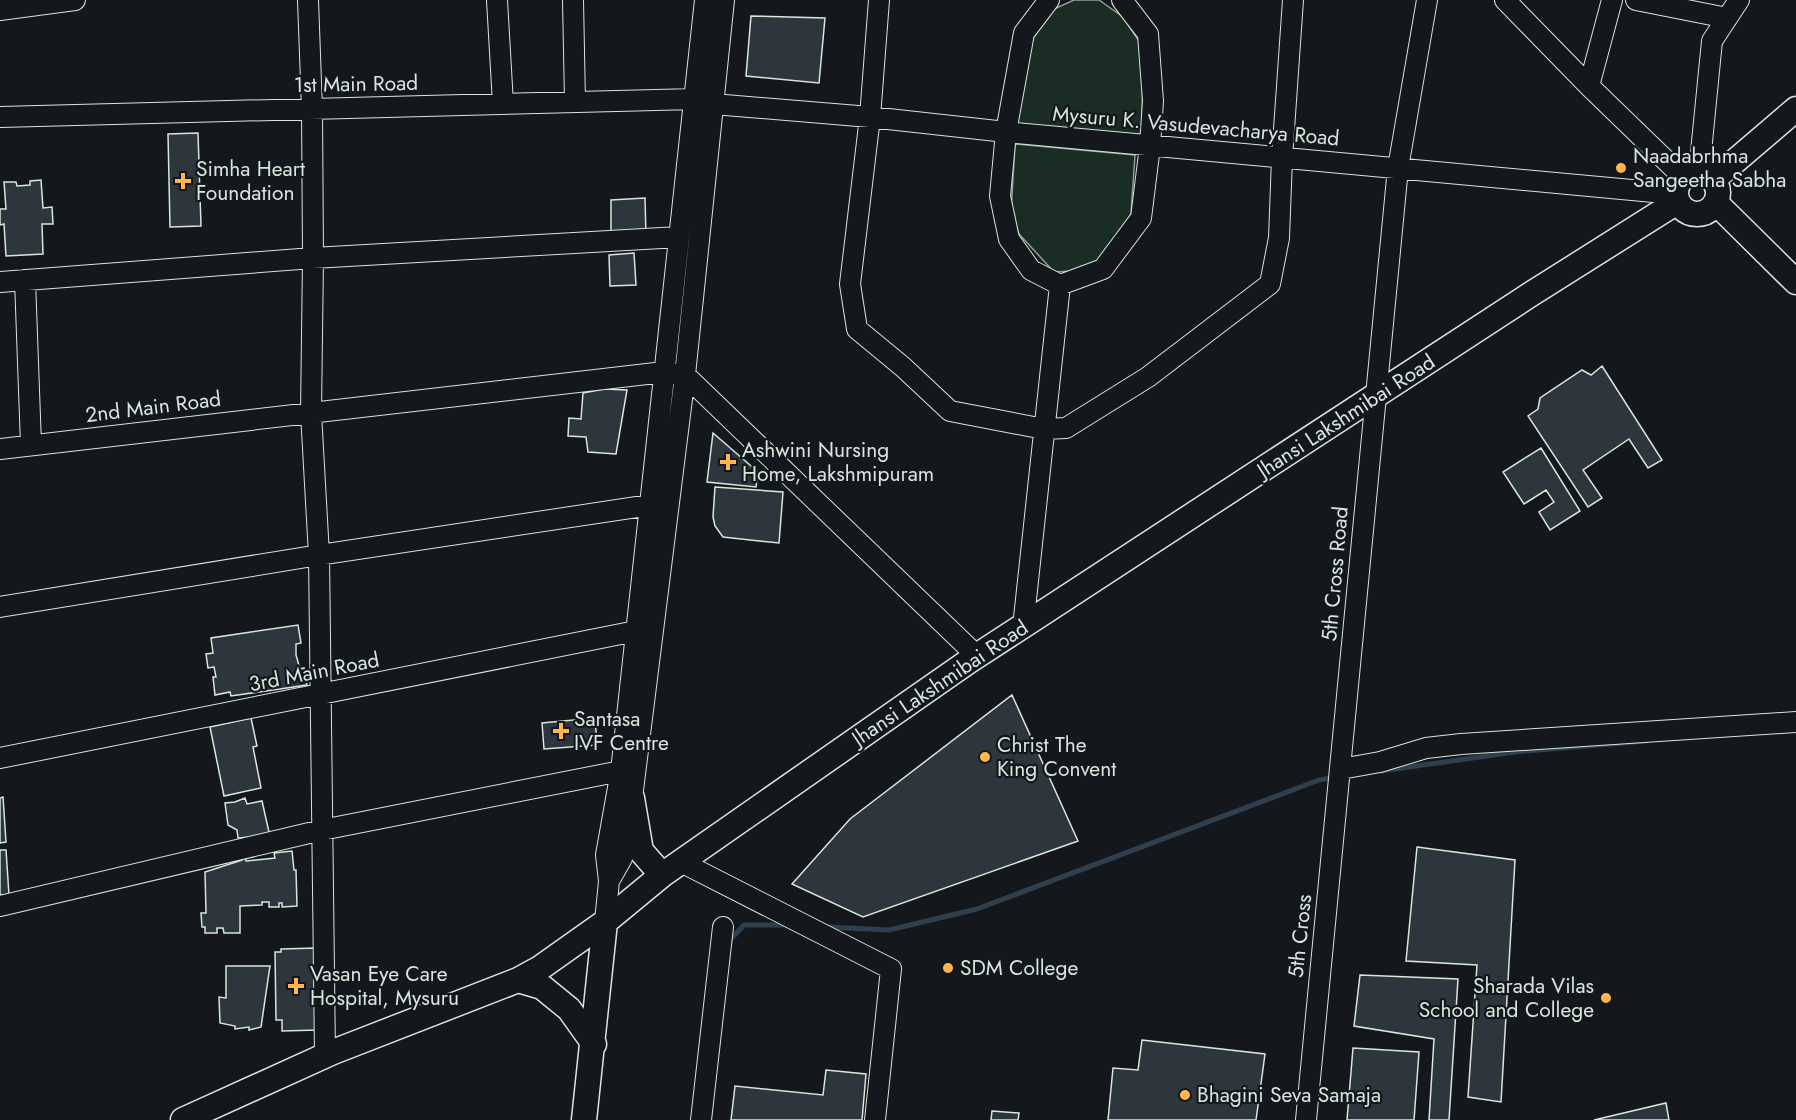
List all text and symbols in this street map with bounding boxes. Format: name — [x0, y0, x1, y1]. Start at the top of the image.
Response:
street label: 1st Main Road — [294, 68, 418, 100]
street label: Mysuru K. Vasudevacharya Road — [1051, 99, 1341, 153]
place label: Naadabrhma Sangeetha Sabha — [1633, 141, 1786, 195]
place label: Simha Heart Foundation — [196, 154, 305, 208]
marker: Naadabrhma Sangeetha Sabha — [1614, 161, 1628, 175]
marker: Simha Heart Foundation — [174, 172, 192, 190]
street label: Jhansi Lakshmibai Road — [1249, 347, 1441, 486]
street label: 2nd Main Road — [83, 384, 223, 430]
place label: Ashwini Nursing Home, Lakshmipuram — [742, 435, 934, 489]
marker: Ashwini Nursing Home, Lakshmipuram — [719, 453, 737, 471]
street label: 5th Cross Road — [1314, 505, 1356, 643]
street label: Jhansi Lakshmibai Road — [843, 613, 1034, 755]
street label: 3rd Main Road — [246, 645, 382, 699]
place label: Santasa IVF Centre — [574, 704, 669, 758]
marker: Santasa IVF Centre — [552, 722, 570, 740]
place label: Christ The King Convent — [997, 730, 1116, 784]
marker: Christ The King Convent — [978, 750, 992, 764]
street label: 5th Cross — [1281, 893, 1319, 979]
place label: SDM College — [960, 953, 1078, 983]
place label: Vasan Eye Care Hospital, Mysuru — [310, 959, 459, 1013]
marker: SDM College — [941, 961, 955, 975]
place label: Sharada Vilas School and College — [1419, 971, 1594, 1025]
marker: Vasan Eye Care Hospital, Mysuru — [287, 977, 305, 995]
marker: Sharada Vilas School and College — [1599, 991, 1613, 1005]
place label: Bhagini Seva Samaja — [1197, 1080, 1381, 1110]
marker: Bhagini Seva Samaja — [1178, 1088, 1192, 1102]

